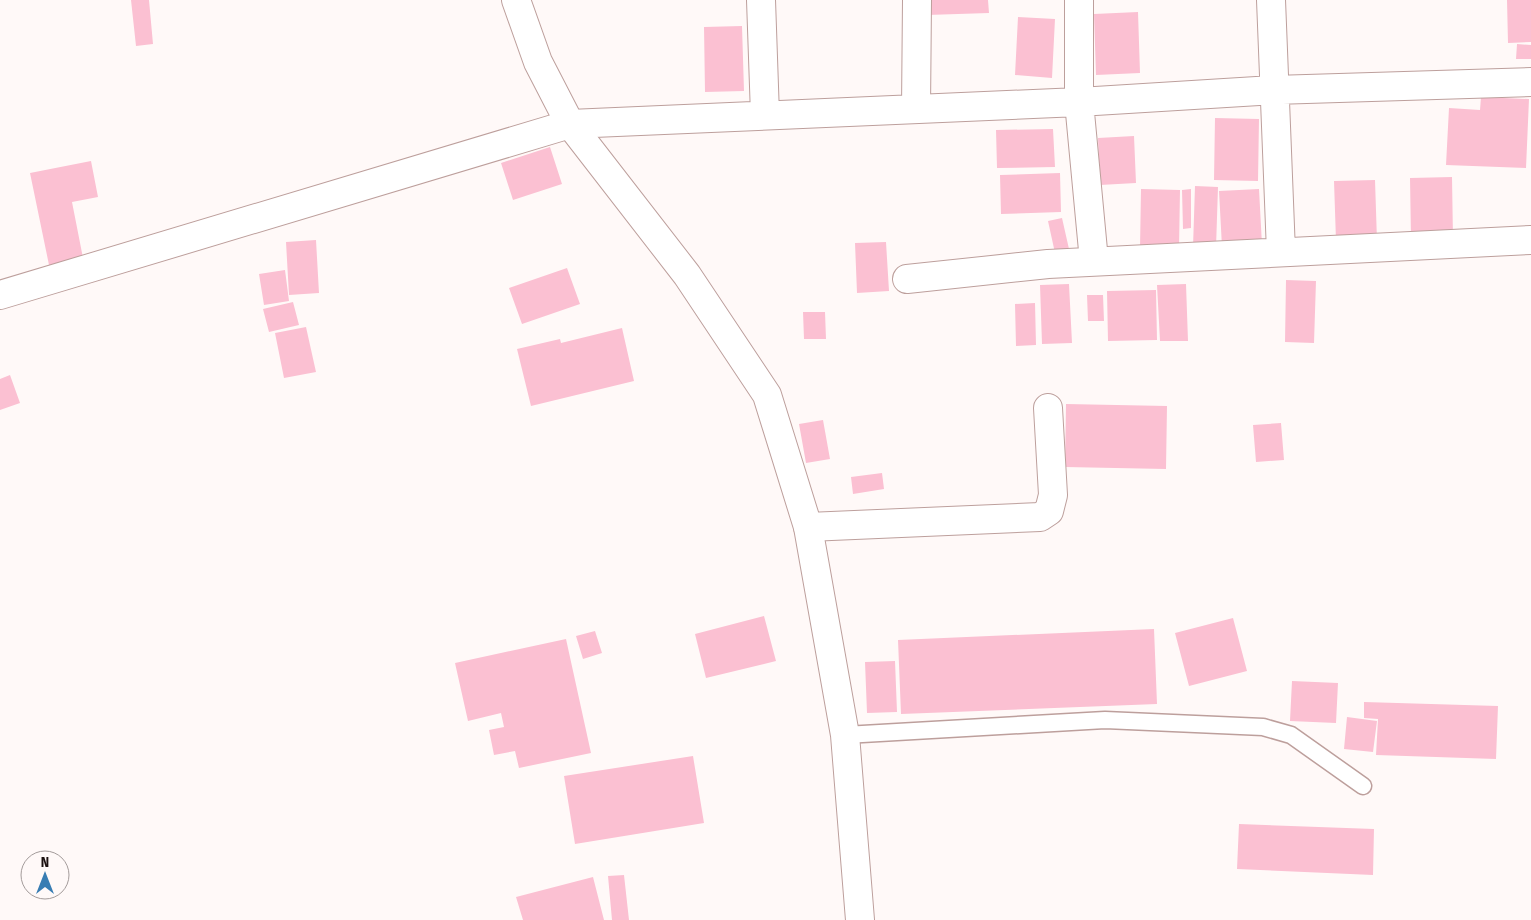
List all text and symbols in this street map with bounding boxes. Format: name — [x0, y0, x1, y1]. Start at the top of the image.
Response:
north arrow — [20, 850, 70, 900]
text: N — [41, 854, 49, 871]

